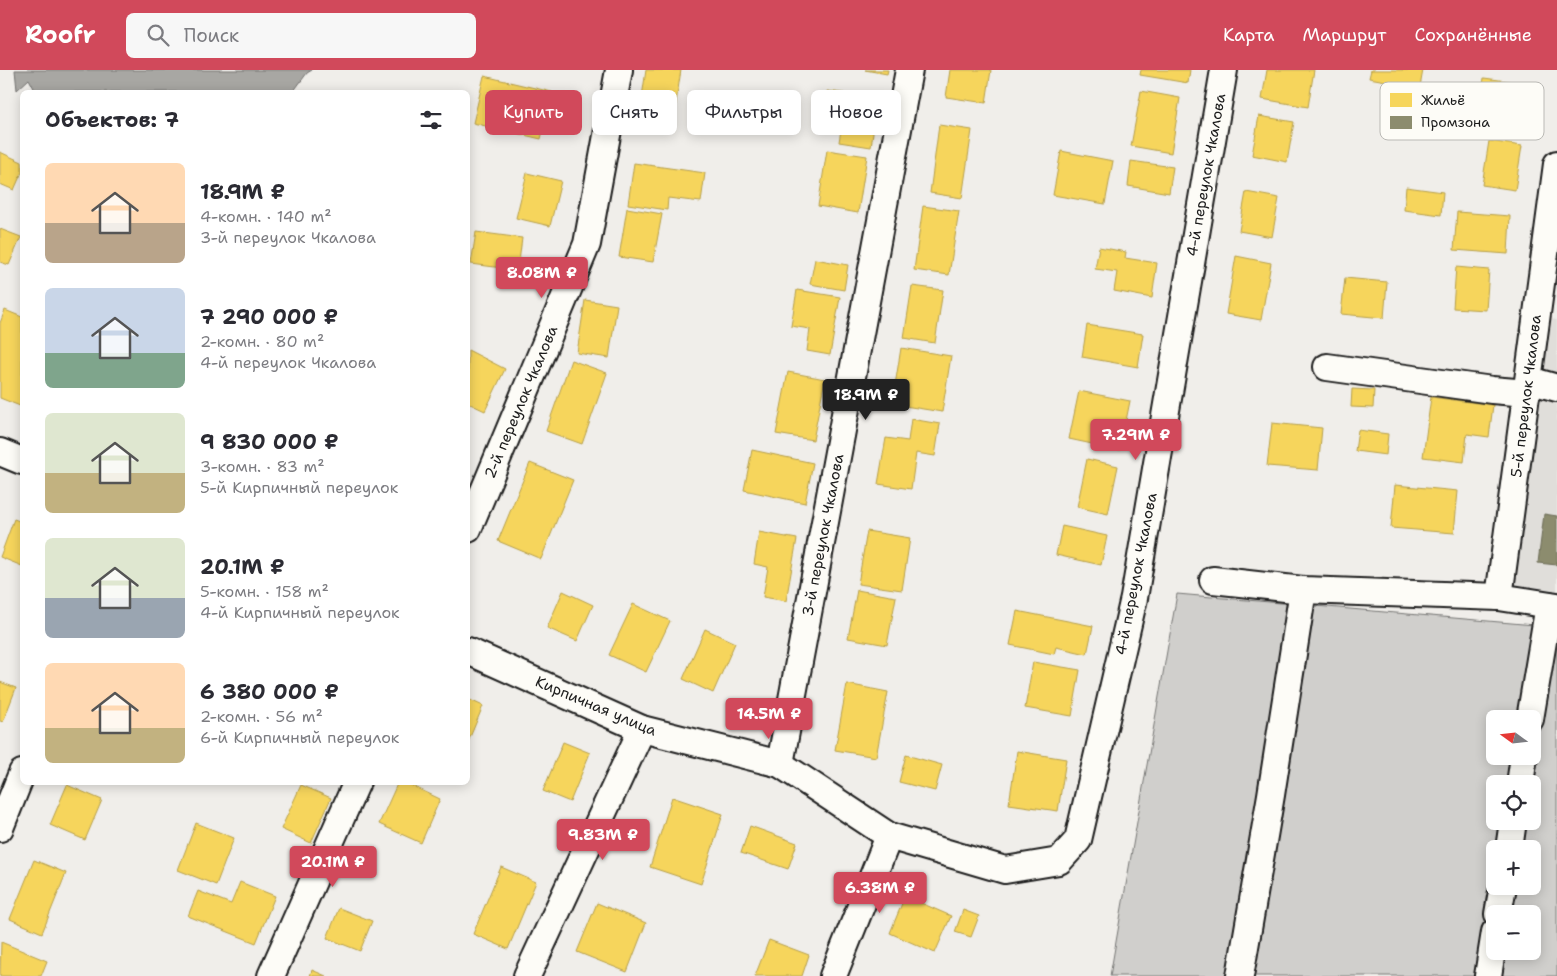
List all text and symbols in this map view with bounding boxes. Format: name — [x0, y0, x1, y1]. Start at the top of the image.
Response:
search box — [126, 13, 476, 58]
text: Roofr — [25, 19, 96, 51]
icon: search — [144, 21, 172, 49]
text: Поиск — [184, 23, 239, 48]
text: Карта — [1223, 23, 1274, 47]
text: Маршрут — [1302, 23, 1386, 47]
text: Сохранённые — [1414, 23, 1532, 47]
legend — [1380, 82, 1544, 140]
chip: Купить — [485, 90, 582, 135]
chip: Снять — [592, 90, 677, 135]
chip: Фильтры — [687, 90, 801, 135]
chip: Новое — [811, 90, 901, 135]
street label: 4-й переулок Чкалова — [1182, 91, 1230, 258]
text: Жильё — [1421, 91, 1465, 109]
text: Объектов: 7 — [45, 106, 179, 134]
icon: filters — [417, 106, 445, 134]
text: Промзона — [1421, 113, 1490, 131]
text: 18.9M ₽ — [200, 178, 285, 206]
icon: home — [85, 183, 145, 243]
text: 4-комн. · 140 m² — [200, 206, 332, 227]
text: 3-й переулок Чкалова — [200, 227, 376, 248]
pin: 8.08M ₽ — [496, 256, 588, 299]
text: 8.08M ₽ — [507, 262, 577, 283]
text: 7 290 000 ₽ — [200, 303, 338, 331]
icon: home — [85, 308, 145, 368]
street label: 5-й переулок Чкалова — [1506, 313, 1546, 478]
street label: 2-й переулок Чкалова — [480, 322, 563, 481]
text: 2-комн. · 80 m² — [200, 331, 324, 352]
text: 4-й переулок Чкалова — [200, 352, 376, 373]
pin: 18.9M ₽ — [820, 378, 912, 421]
text: 18.9M ₽ — [834, 384, 898, 405]
pin: 7.29M ₽ — [1090, 418, 1182, 461]
text: 7.29M ₽ — [1101, 424, 1171, 445]
text: 9 830 000 ₽ — [200, 428, 339, 456]
icon: home — [85, 433, 145, 493]
street label: 3-й переулок Чкалова — [797, 452, 849, 618]
text: 3-комн. · 83 m² — [200, 456, 325, 477]
text: 5-й Кирпичный переулок — [200, 477, 398, 498]
street label: 4-й переулок Чкалова — [1110, 490, 1162, 657]
text: 20.1M ₽ — [200, 553, 285, 581]
icon: home — [85, 558, 145, 618]
text: 5-комн. · 158 m² — [200, 581, 329, 602]
text: 4-й Кирпичный переулок — [200, 602, 400, 623]
street label: Кирпичная улица — [532, 671, 660, 741]
text: 6 380 000 ₽ — [200, 678, 339, 706]
icon: home — [85, 683, 145, 743]
pin: 14.5M ₽ — [723, 698, 815, 740]
text: 14.5M ₽ — [736, 703, 802, 724]
text: 2-комн. · 56 m² — [200, 706, 323, 727]
north arrow — [1486, 710, 1541, 765]
map controls — [1486, 710, 1541, 960]
text: 6-й Кирпичный переулок — [200, 727, 399, 748]
button: locate — [1486, 775, 1541, 830]
pin: 9.83M ₽ — [557, 818, 649, 861]
text: 9.83M ₽ — [568, 824, 638, 845]
button: + — [1486, 840, 1541, 895]
pin: 20.1M ₽ — [287, 846, 379, 888]
text: 20.1M ₽ — [301, 851, 365, 872]
pin: 6.38M ₽ — [834, 872, 926, 914]
text: 6.38M ₽ — [845, 877, 915, 898]
button: − — [1486, 905, 1541, 960]

